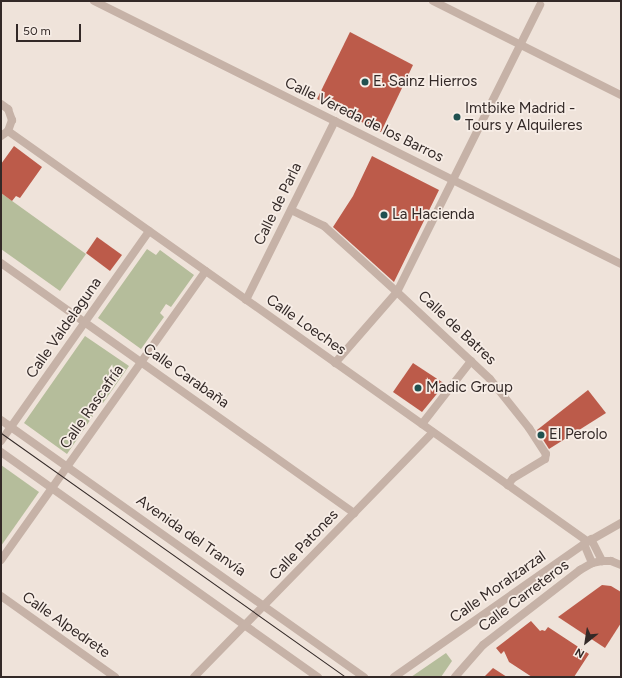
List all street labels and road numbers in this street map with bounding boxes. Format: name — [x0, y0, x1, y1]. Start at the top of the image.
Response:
street label: Calle Vereda de los Barros — [282, 74, 446, 166]
street label: Calle de Parla — [250, 160, 306, 248]
street label: Calle Valdelaguna — [23, 274, 105, 382]
street label: Calle de Batres — [414, 287, 500, 369]
street label: Calle Loeches — [263, 291, 349, 359]
street label: Calle Carabaña — [140, 340, 232, 412]
street label: Calle Rascafría — [56, 361, 128, 453]
street label: Avenida del Tranvía — [133, 492, 249, 580]
street label: Calle Patones — [266, 506, 342, 584]
street label: Calle Moralzarzal — [447, 547, 549, 627]
street label: Calle Carreteros — [475, 556, 573, 636]
street label: Calle Alpedrete — [19, 588, 113, 662]

